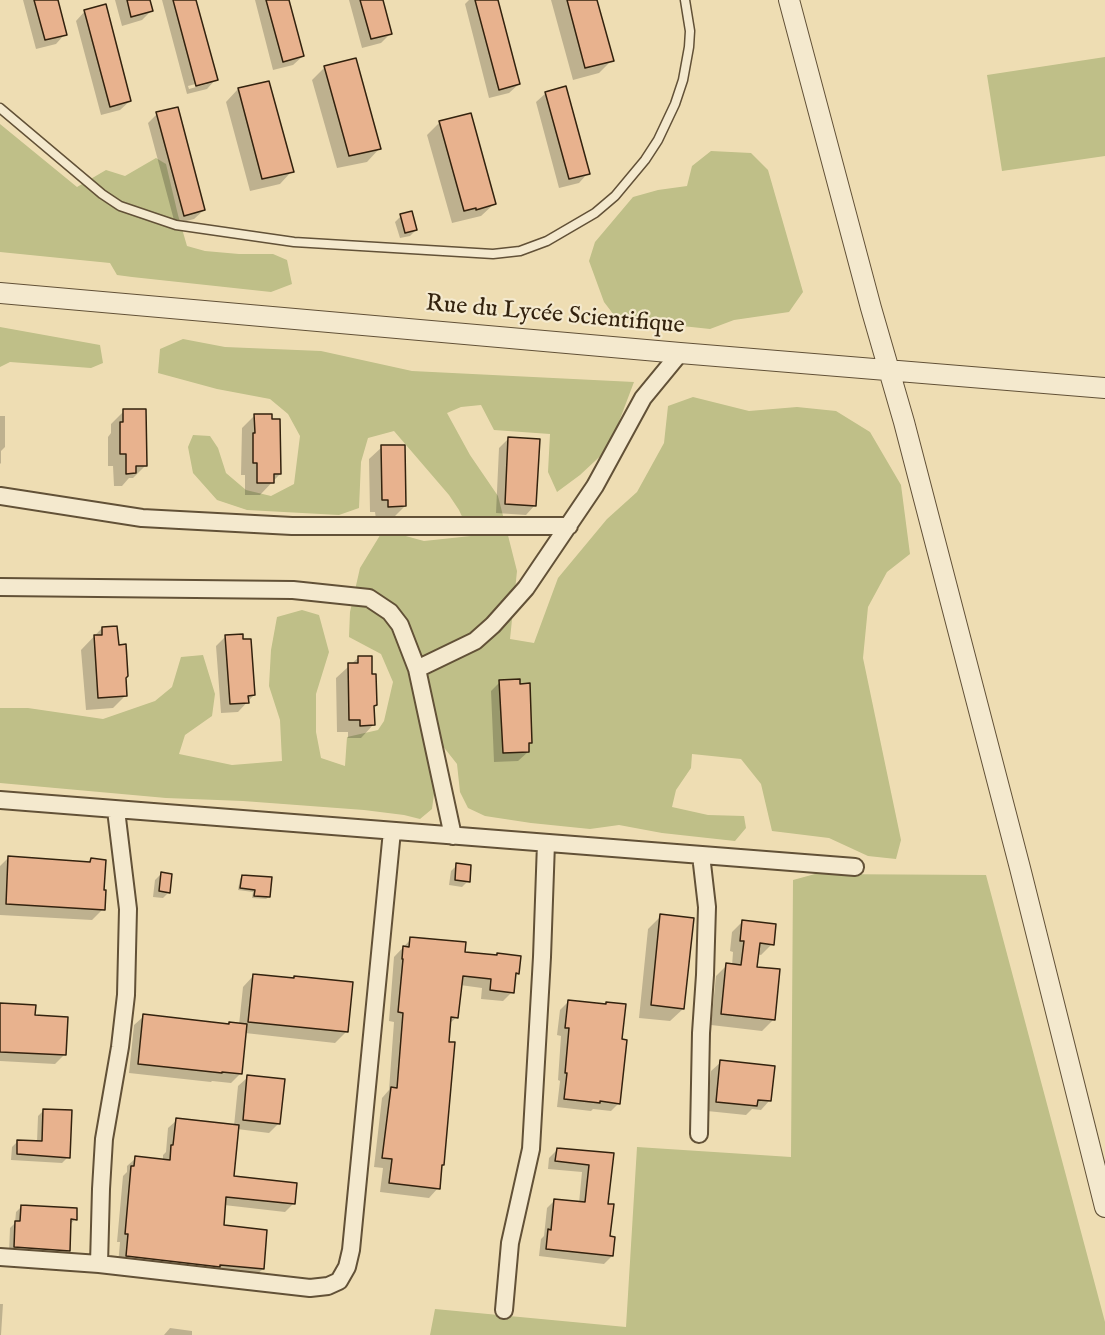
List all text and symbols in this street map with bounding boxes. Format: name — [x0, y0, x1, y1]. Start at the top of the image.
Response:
street label: Rue du Lycée Scientifique — [424, 290, 686, 342]

